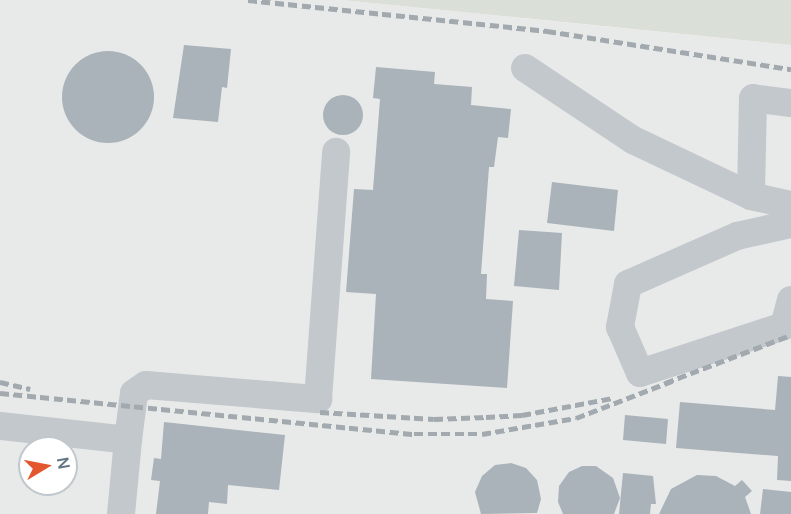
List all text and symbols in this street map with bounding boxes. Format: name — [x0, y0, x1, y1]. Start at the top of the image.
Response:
north arrow — [18, 436, 78, 496]
text: N — [52, 456, 76, 471]

